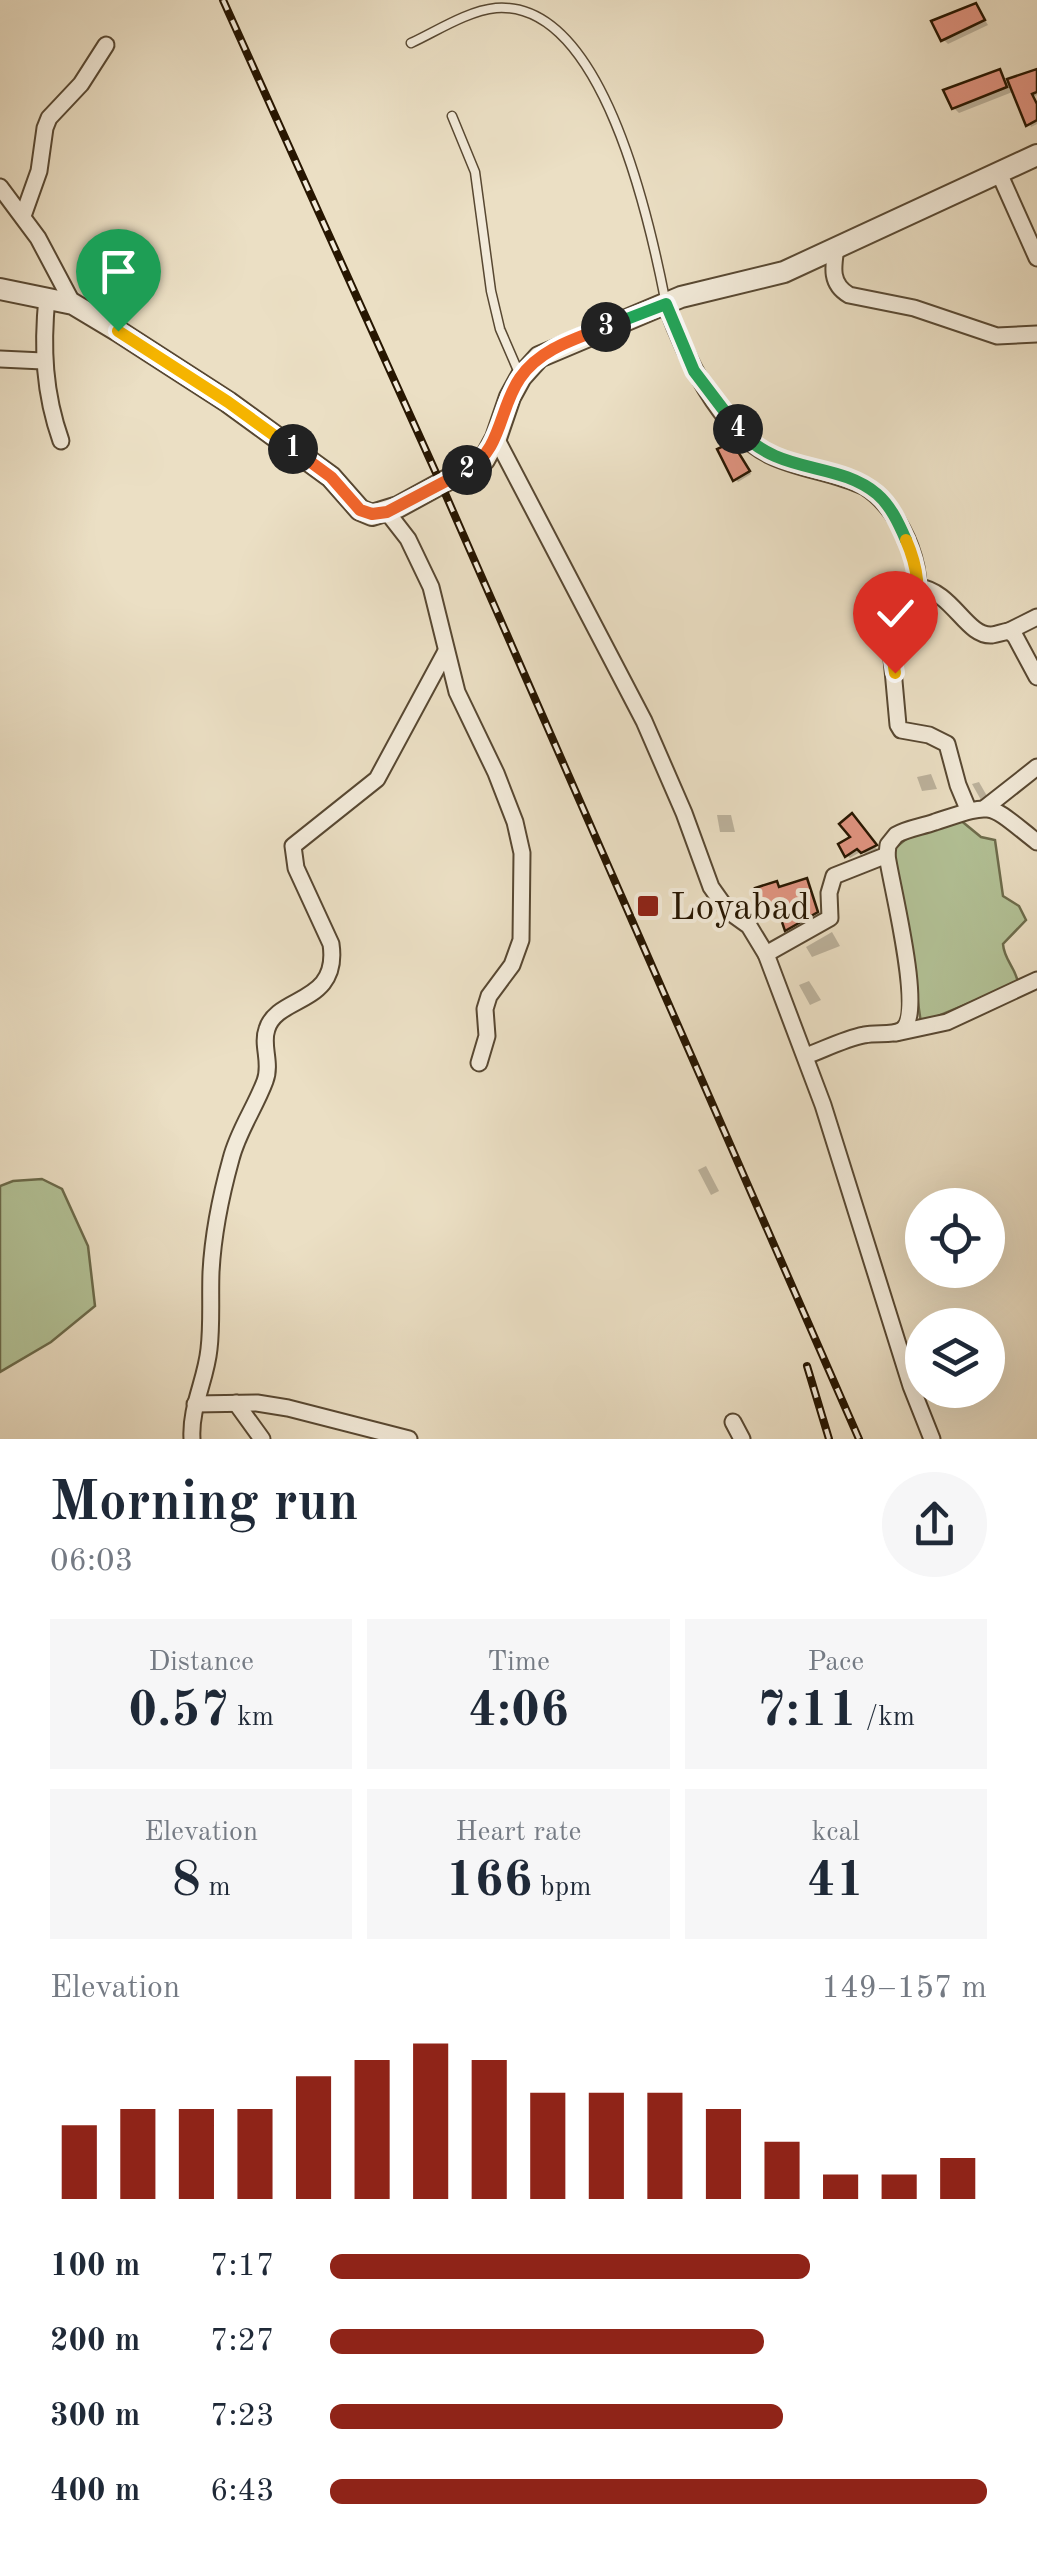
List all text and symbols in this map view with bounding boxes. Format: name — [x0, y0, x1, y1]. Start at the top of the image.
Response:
pin — [76, 229, 161, 332]
icon: arrive — [91, 244, 146, 299]
pin: 3 — [581, 302, 631, 352]
text: 3 — [598, 313, 614, 341]
pin: 4 — [713, 404, 763, 454]
text: 4 — [730, 415, 746, 443]
pin: 1 — [268, 424, 318, 474]
text: 1 — [285, 435, 301, 463]
pin: 2 — [442, 445, 492, 495]
text: 2 — [459, 456, 475, 484]
pin — [853, 571, 938, 674]
icon: check — [868, 586, 923, 641]
place label: Loyabad — [670, 890, 810, 928]
marker: Loyabad — [635, 893, 661, 919]
map controls — [905, 1188, 1005, 1408]
button: locate — [905, 1188, 1005, 1288]
button: layers — [905, 1308, 1005, 1408]
button: share — [882, 1472, 987, 1577]
text: Morning run — [50, 1477, 359, 1532]
text: 06:03 — [50, 1546, 133, 1578]
text: Distance — [148, 1649, 254, 1677]
text: Time — [487, 1649, 550, 1677]
text: Pace — [807, 1649, 864, 1677]
text: 0.57 — [128, 1687, 229, 1737]
text: 4:06 — [468, 1687, 569, 1737]
text: 7:11 — [757, 1687, 858, 1737]
text: km — [229, 1704, 274, 1732]
text: /km — [858, 1704, 915, 1732]
text: Elevation — [144, 1819, 258, 1847]
text: Heart rate — [456, 1819, 581, 1847]
text: kcal — [812, 1819, 860, 1847]
text: 8 — [172, 1857, 201, 1907]
text: 166 — [446, 1857, 533, 1907]
text: 41 — [807, 1857, 865, 1907]
text: m — [201, 1874, 231, 1902]
text: bpm — [533, 1874, 591, 1902]
text: Elevation — [50, 1973, 180, 2005]
text: 149–157 m — [821, 1973, 987, 2005]
text: 100 m — [50, 2251, 140, 2283]
text: 7:17 — [210, 2251, 275, 2283]
text: 200 m — [50, 2326, 140, 2358]
text: 7:27 — [210, 2326, 275, 2358]
text: 300 m — [50, 2401, 140, 2433]
text: 7:23 — [210, 2401, 275, 2433]
text: 400 m — [50, 2476, 140, 2508]
text: 6:43 — [210, 2476, 275, 2508]

